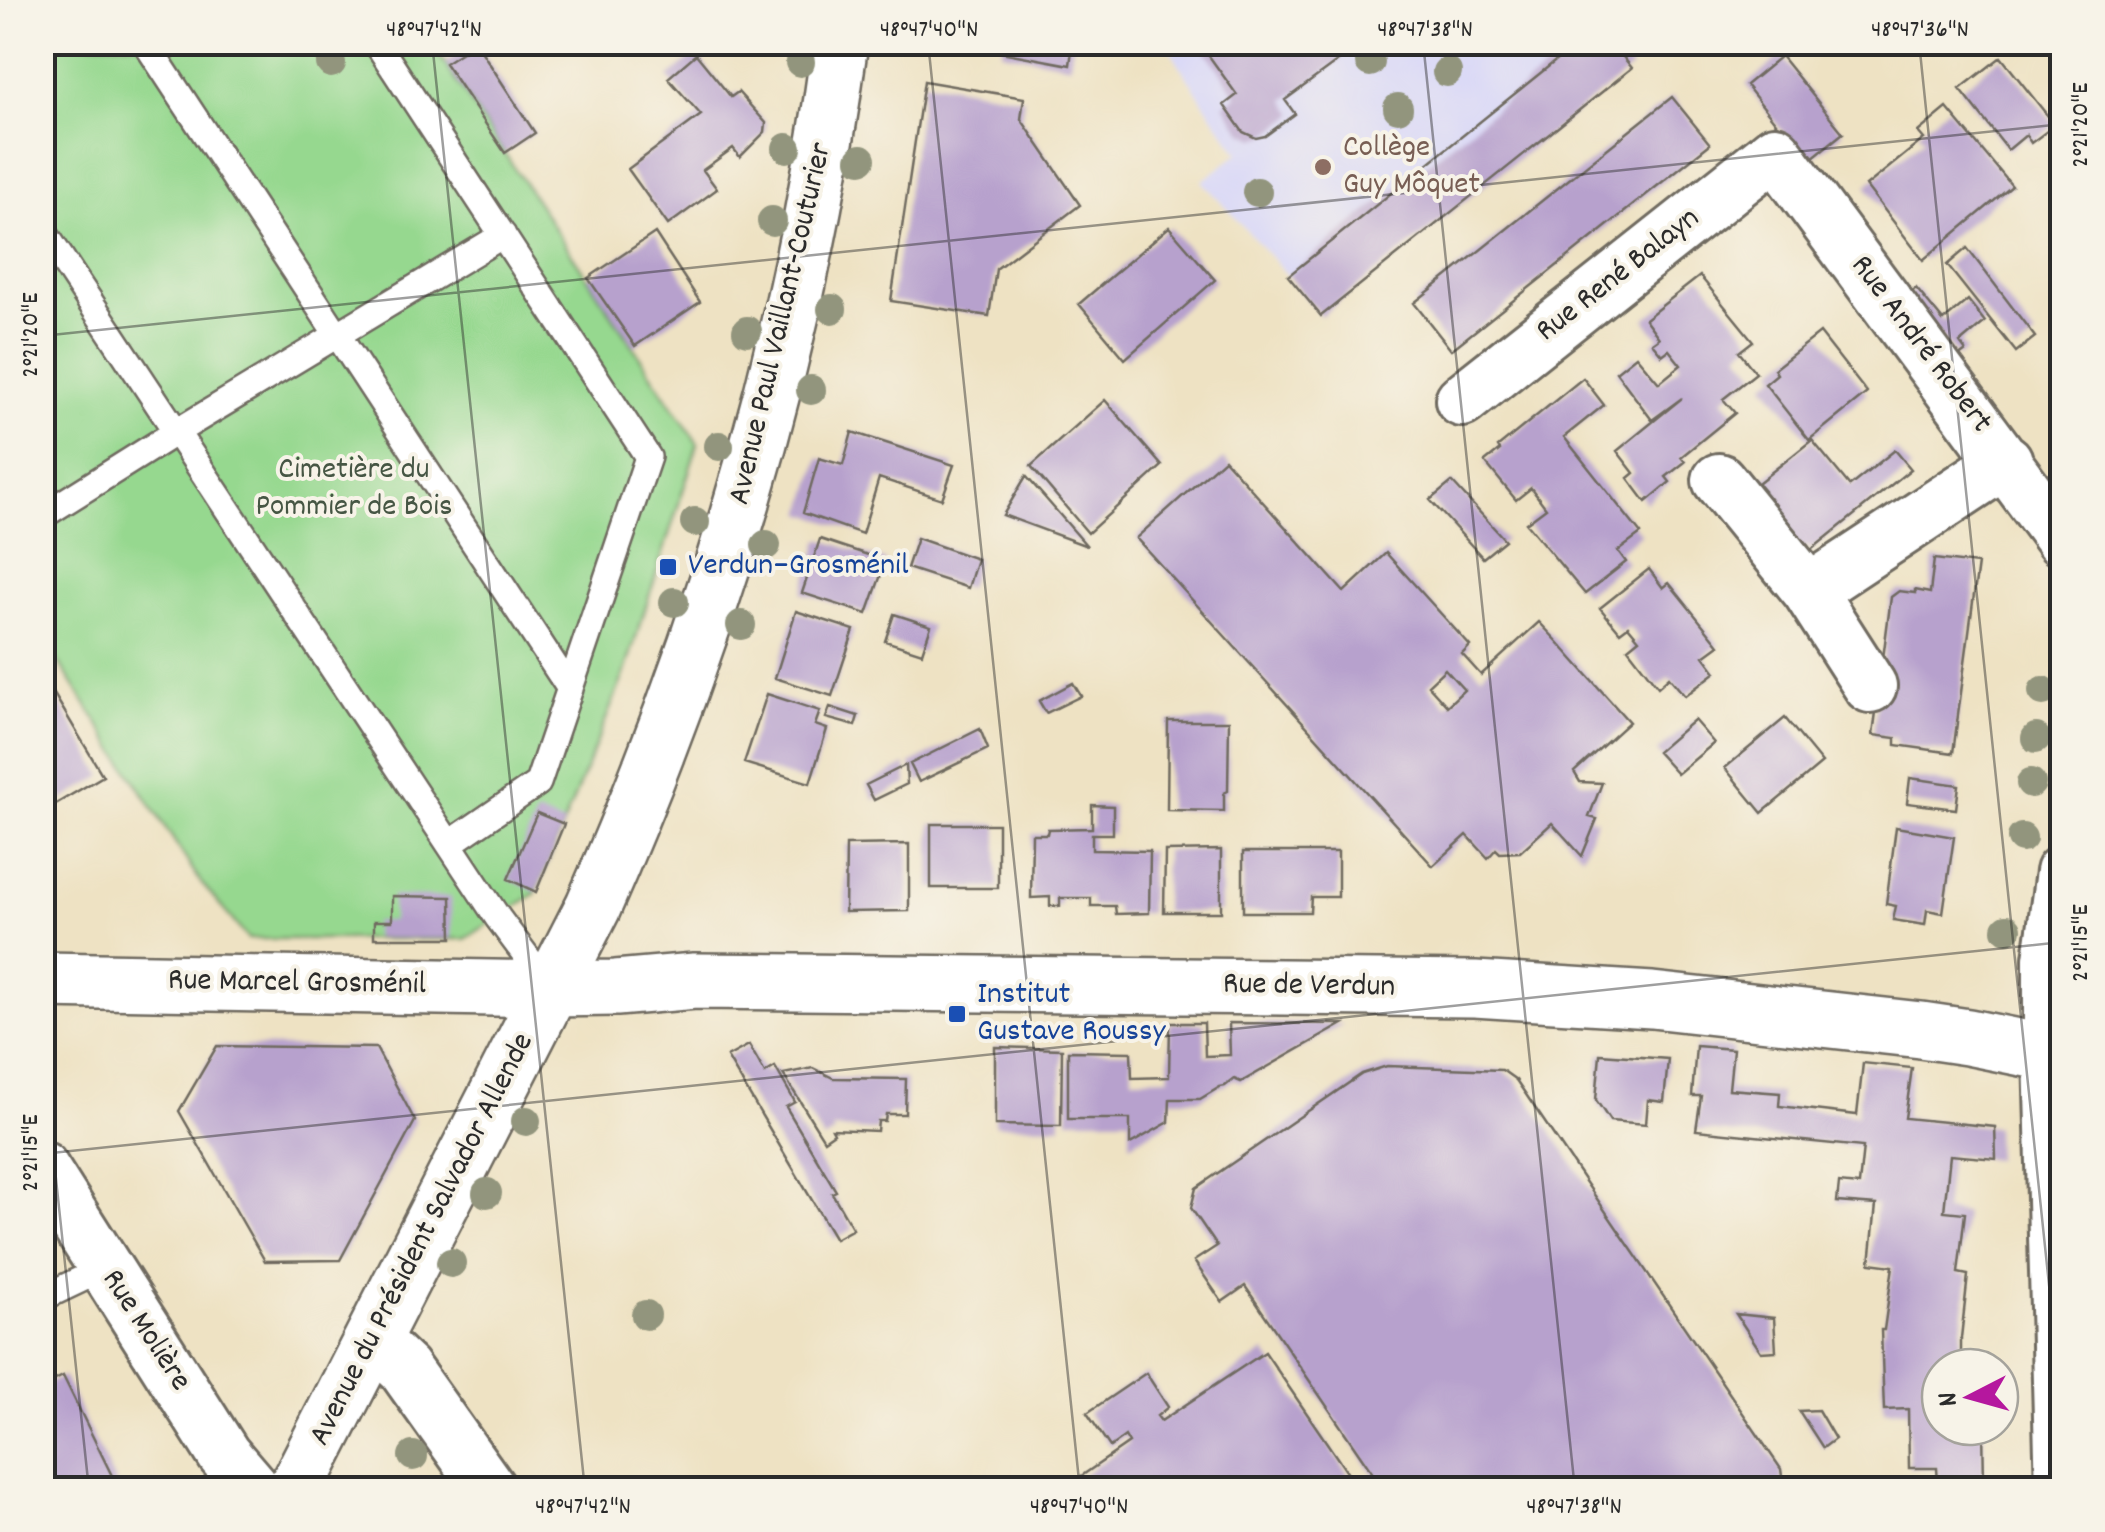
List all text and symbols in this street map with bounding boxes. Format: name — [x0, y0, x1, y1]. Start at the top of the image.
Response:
text: 48°47'42"N — [386, 13, 482, 49]
text: 48°47'40"N — [880, 13, 978, 49]
text: 48°47'38"N — [1377, 13, 1473, 49]
text: 48°47'36"N — [1871, 13, 1969, 49]
text: 2°21'20"E — [2064, 82, 2100, 168]
place label: Collège Guy Môquet — [1343, 126, 1480, 209]
street label: Avenue Paul Vaillant-Couturier — [718, 138, 846, 510]
marker: Collège Guy Môquet — [1312, 156, 1334, 178]
street label: Rue René Balayn — [1527, 197, 1711, 355]
street label: Rue André Robert — [1838, 246, 2002, 444]
text: 2°21'20"E — [14, 292, 50, 378]
park label: Cimetière du Pommier de Bois — [255, 448, 453, 531]
place label: Verdun–Grosménil — [688, 544, 909, 590]
marker: Verdun–Grosménil — [657, 556, 679, 578]
text: 2°21'15"E — [2064, 904, 2100, 982]
street label: Rue Marcel Grosménil — [168, 959, 427, 1009]
street label: Rue de Verdun — [1223, 963, 1395, 1011]
place label: Institut Gustave Roussy — [977, 973, 1167, 1056]
marker: Institut Gustave Roussy — [946, 1003, 968, 1025]
street label: Avenue du Président Salvador Allende — [299, 1026, 547, 1454]
text: 2°21'15"E — [14, 1114, 50, 1192]
street label: Rue Molière — [88, 1261, 202, 1401]
north arrow — [1920, 1347, 2020, 1447]
text: N — [1929, 1390, 1971, 1408]
text: 48°47'42"N — [535, 1490, 631, 1526]
text: 48°47'40"N — [1030, 1490, 1128, 1526]
text: 48°47'38"N — [1526, 1490, 1622, 1526]

